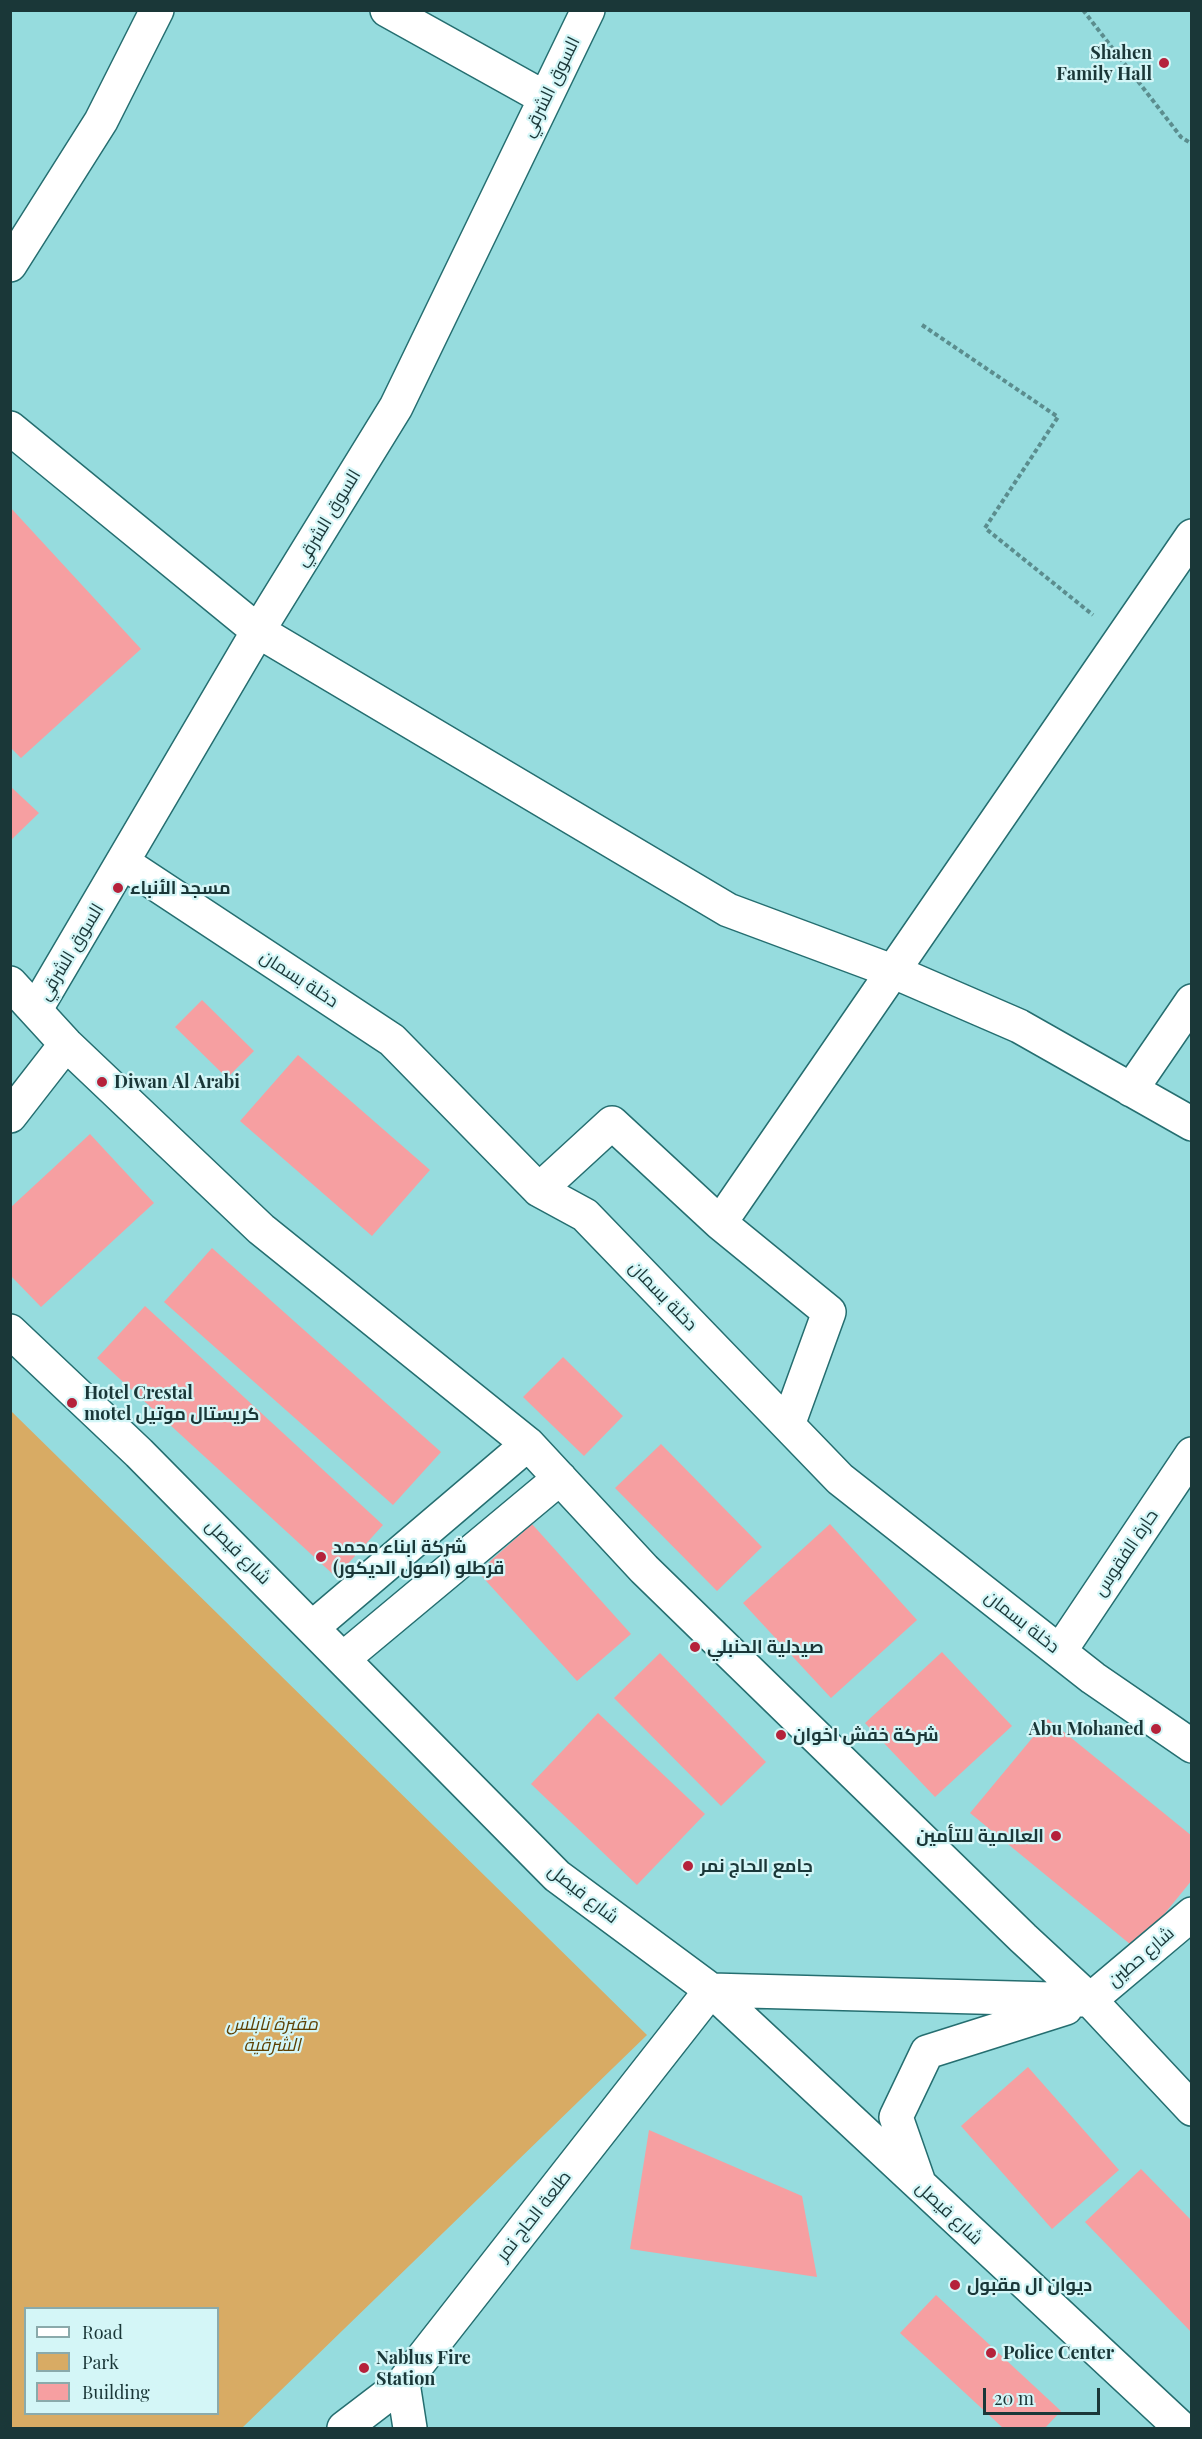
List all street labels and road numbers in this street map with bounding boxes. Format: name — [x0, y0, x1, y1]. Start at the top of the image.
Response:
street label: السوق الشرقي — [517, 33, 585, 141]
street label: السوق الشرقي — [291, 466, 365, 570]
street label: السوق الشرقي — [34, 900, 108, 1004]
street label: دخلة بسمان — [256, 946, 342, 1012]
street label: دخلة بسمان — [624, 1257, 702, 1335]
street label: حارة الفقوس — [1089, 1505, 1163, 1601]
street label: شارع فيصل — [201, 1515, 275, 1589]
street label: دخلة بسمان — [980, 1586, 1064, 1658]
street label: شارع فيصل — [543, 1860, 623, 1928]
street label: شارع حطين — [1103, 1922, 1179, 1992]
street label: طلعة الحاج نمر — [492, 2167, 576, 2265]
street label: شارع فيصل — [911, 2177, 987, 2249]

